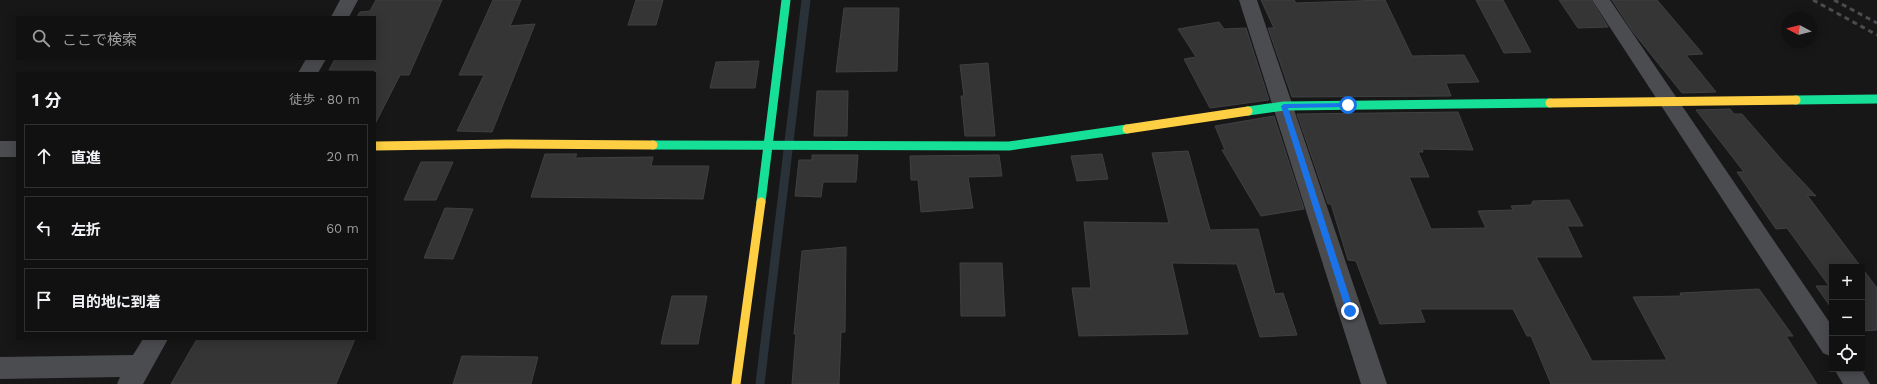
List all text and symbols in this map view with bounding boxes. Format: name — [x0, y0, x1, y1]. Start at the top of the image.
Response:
north arrow — [1781, 12, 1817, 48]
search box — [16, 16, 376, 60]
icon: search — [30, 27, 52, 49]
text: ここで検索 — [62, 31, 137, 49]
text: 1 分 — [32, 90, 61, 110]
text: 徒歩 · 80 m — [289, 92, 360, 107]
route start — [1339, 96, 1357, 114]
icon: ahead — [33, 145, 55, 167]
text: 直進 — [71, 149, 101, 167]
text: 20 m — [327, 149, 359, 164]
icon: left — [33, 217, 55, 239]
text: 左折 — [71, 221, 101, 239]
text: 60 m — [326, 221, 359, 236]
map controls — [1829, 264, 1865, 372]
button: + — [1829, 264, 1865, 300]
icon: arrive — [33, 289, 55, 311]
text: 目的地に到着 — [71, 293, 161, 311]
button: − — [1829, 300, 1865, 336]
route end — [1341, 302, 1359, 320]
button: locate — [1829, 336, 1865, 372]

